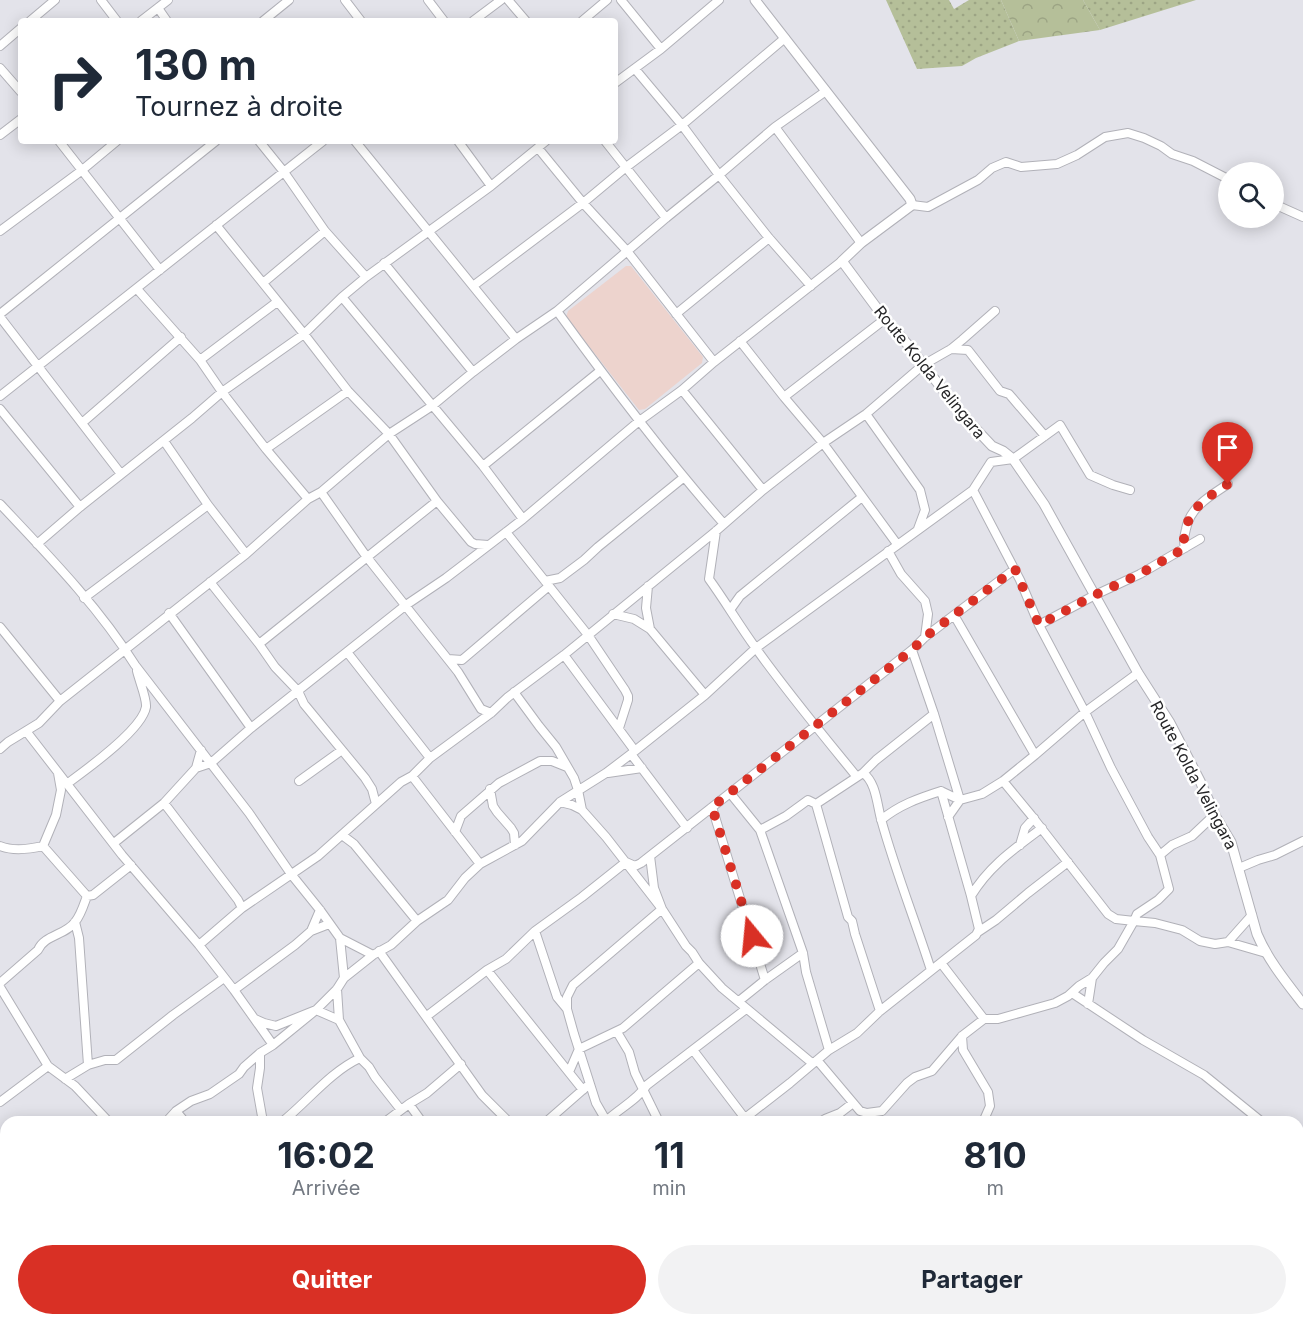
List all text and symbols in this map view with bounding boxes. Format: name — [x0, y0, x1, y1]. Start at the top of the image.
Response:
text: 130 m — [135, 39, 257, 90]
icon: right — [36, 42, 114, 120]
text: Tournez à droite — [135, 90, 343, 123]
map controls — [1218, 162, 1284, 228]
button: search — [1218, 162, 1284, 228]
street label: Route Kolda Velingara — [870, 301, 990, 443]
pin — [1202, 422, 1253, 484]
icon: arrive — [1211, 431, 1244, 464]
street label: Route Kolda Velingara — [1146, 697, 1242, 853]
position arrow — [720, 904, 784, 968]
text: 16:02 — [277, 1133, 375, 1177]
text: 11 — [654, 1133, 685, 1177]
text: 810 — [964, 1133, 1027, 1177]
text: Arrivée — [292, 1176, 360, 1200]
text: min — [652, 1176, 686, 1200]
text: m — [986, 1176, 1004, 1200]
button: Quitter — [18, 1245, 646, 1314]
button: Partager — [658, 1245, 1286, 1314]

